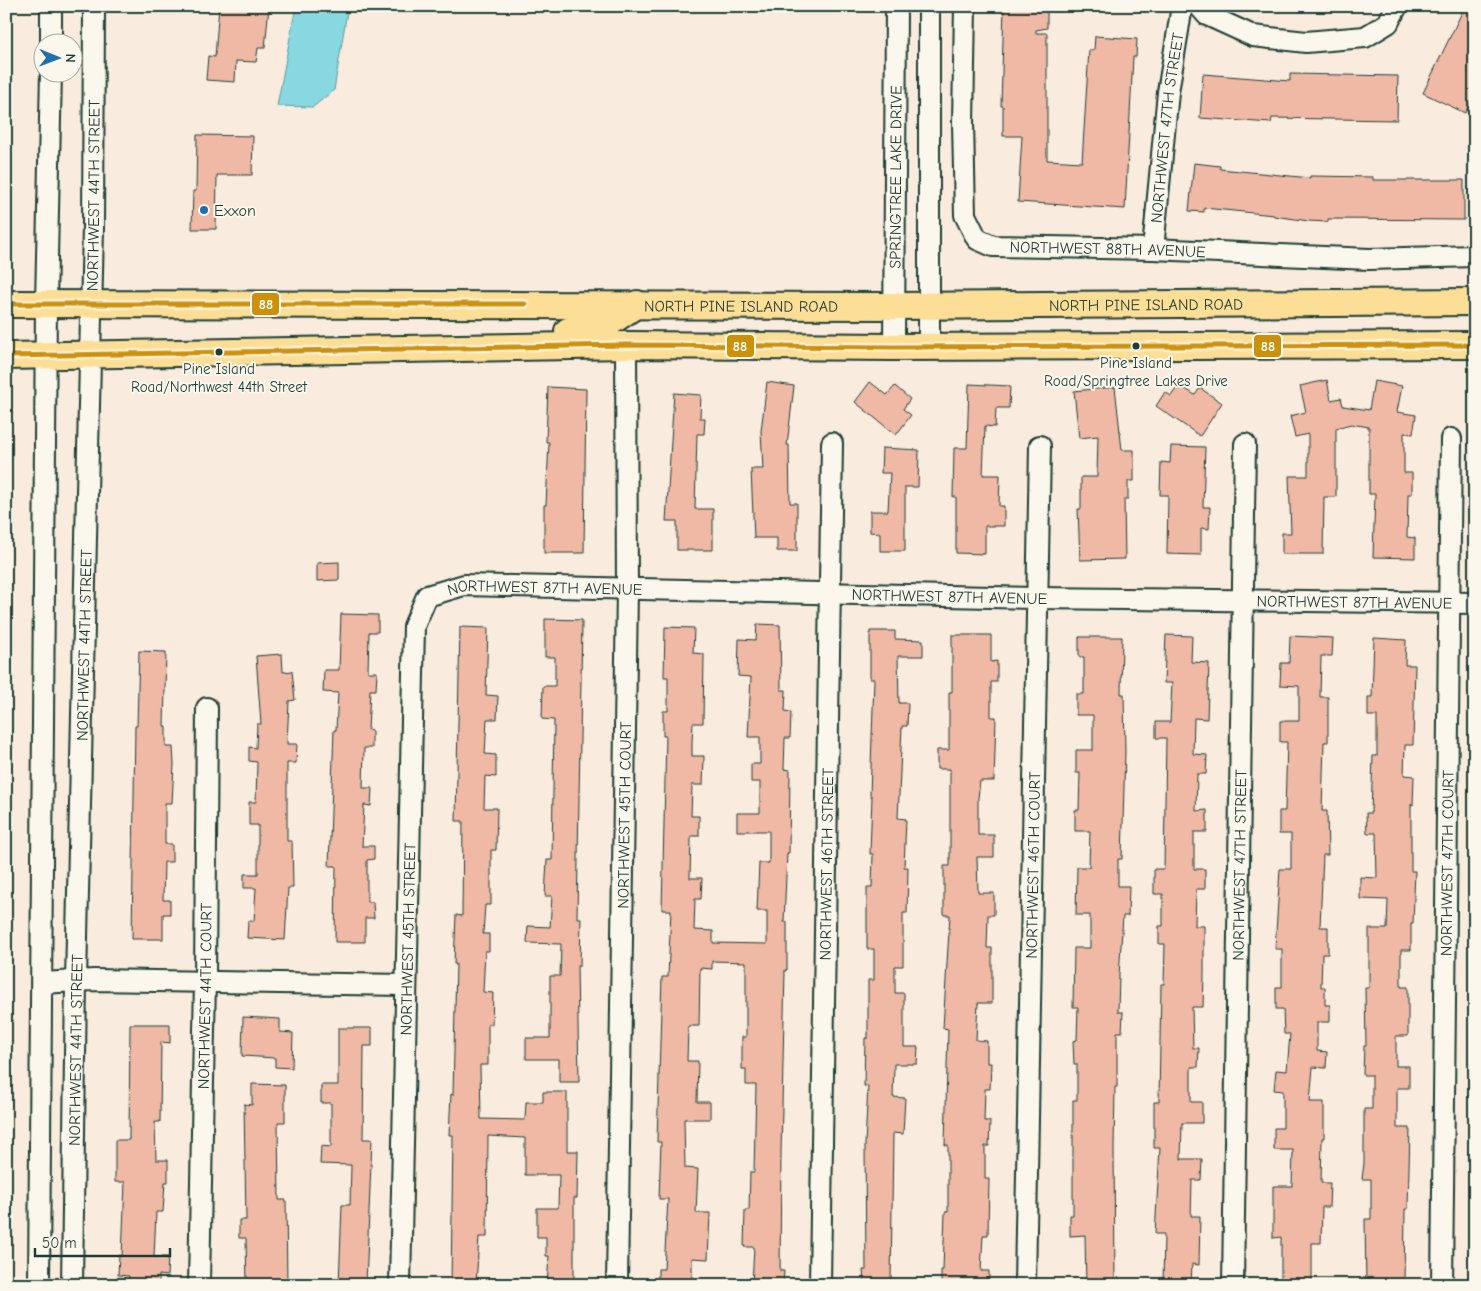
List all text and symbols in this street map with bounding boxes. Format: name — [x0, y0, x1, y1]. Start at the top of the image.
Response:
street label: NORTHWEST 47TH STREET — [1148, 31, 1188, 224]
north arrow — [32, 32, 82, 82]
text: N — [62, 54, 79, 63]
street label: SPRINGTREE LAKE DRIVE — [886, 85, 906, 269]
street label: NORTHWEST 44TH STREET — [84, 99, 104, 291]
place label: Exxon — [214, 202, 256, 220]
marker: Exxon — [198, 204, 210, 216]
street label: NORTHWEST 88TH AVENUE — [1009, 238, 1206, 261]
line badge: 88 — [251, 292, 280, 316]
text: 88 — [259, 296, 273, 313]
street label: NORTH PINE ISLAND ROAD — [1049, 296, 1243, 315]
street label: NORTH PINE ISLAND ROAD — [644, 297, 838, 316]
line badge: 88 — [726, 334, 755, 358]
line badge: 88 — [1253, 334, 1282, 358]
text: 88 — [733, 338, 747, 355]
text: 88 — [1261, 338, 1275, 355]
marker: Pine Island Road/Springtree Lakes Drive — [1131, 341, 1141, 351]
marker: Pine Island Road/Northwest 44th Street — [214, 347, 224, 357]
place label: Pine Island Road/Springtree Lakes Drive — [1044, 354, 1228, 390]
place label: Pine Island Road/Northwest 44th Street — [131, 360, 308, 396]
street label: NORTHWEST 44TH STREET — [73, 549, 96, 741]
street label: NORTHWEST 87TH AVENUE — [445, 576, 643, 600]
street label: NORTHWEST 87TH AVENUE — [851, 586, 1048, 608]
street label: NORTHWEST 87TH AVENUE — [1256, 593, 1453, 613]
street label: NORTHWEST 45TH COURT — [614, 721, 635, 909]
street label: NORTHWEST 46TH STREET — [817, 767, 837, 960]
street label: NORTHWEST 47TH STREET — [1230, 769, 1250, 961]
street label: NORTHWEST 47TH COURT — [1437, 769, 1457, 956]
street label: NORTHWEST 46TH COURT — [1023, 771, 1044, 959]
street label: NORTHWEST 45TH STREET — [397, 842, 419, 1036]
street label: NORTHWEST 44TH COURT — [195, 902, 216, 1089]
street label: NORTHWEST 44TH STREET — [66, 953, 87, 1146]
scale bar — [35, 1226, 170, 1258]
text: 50 m — [42, 1234, 77, 1252]

